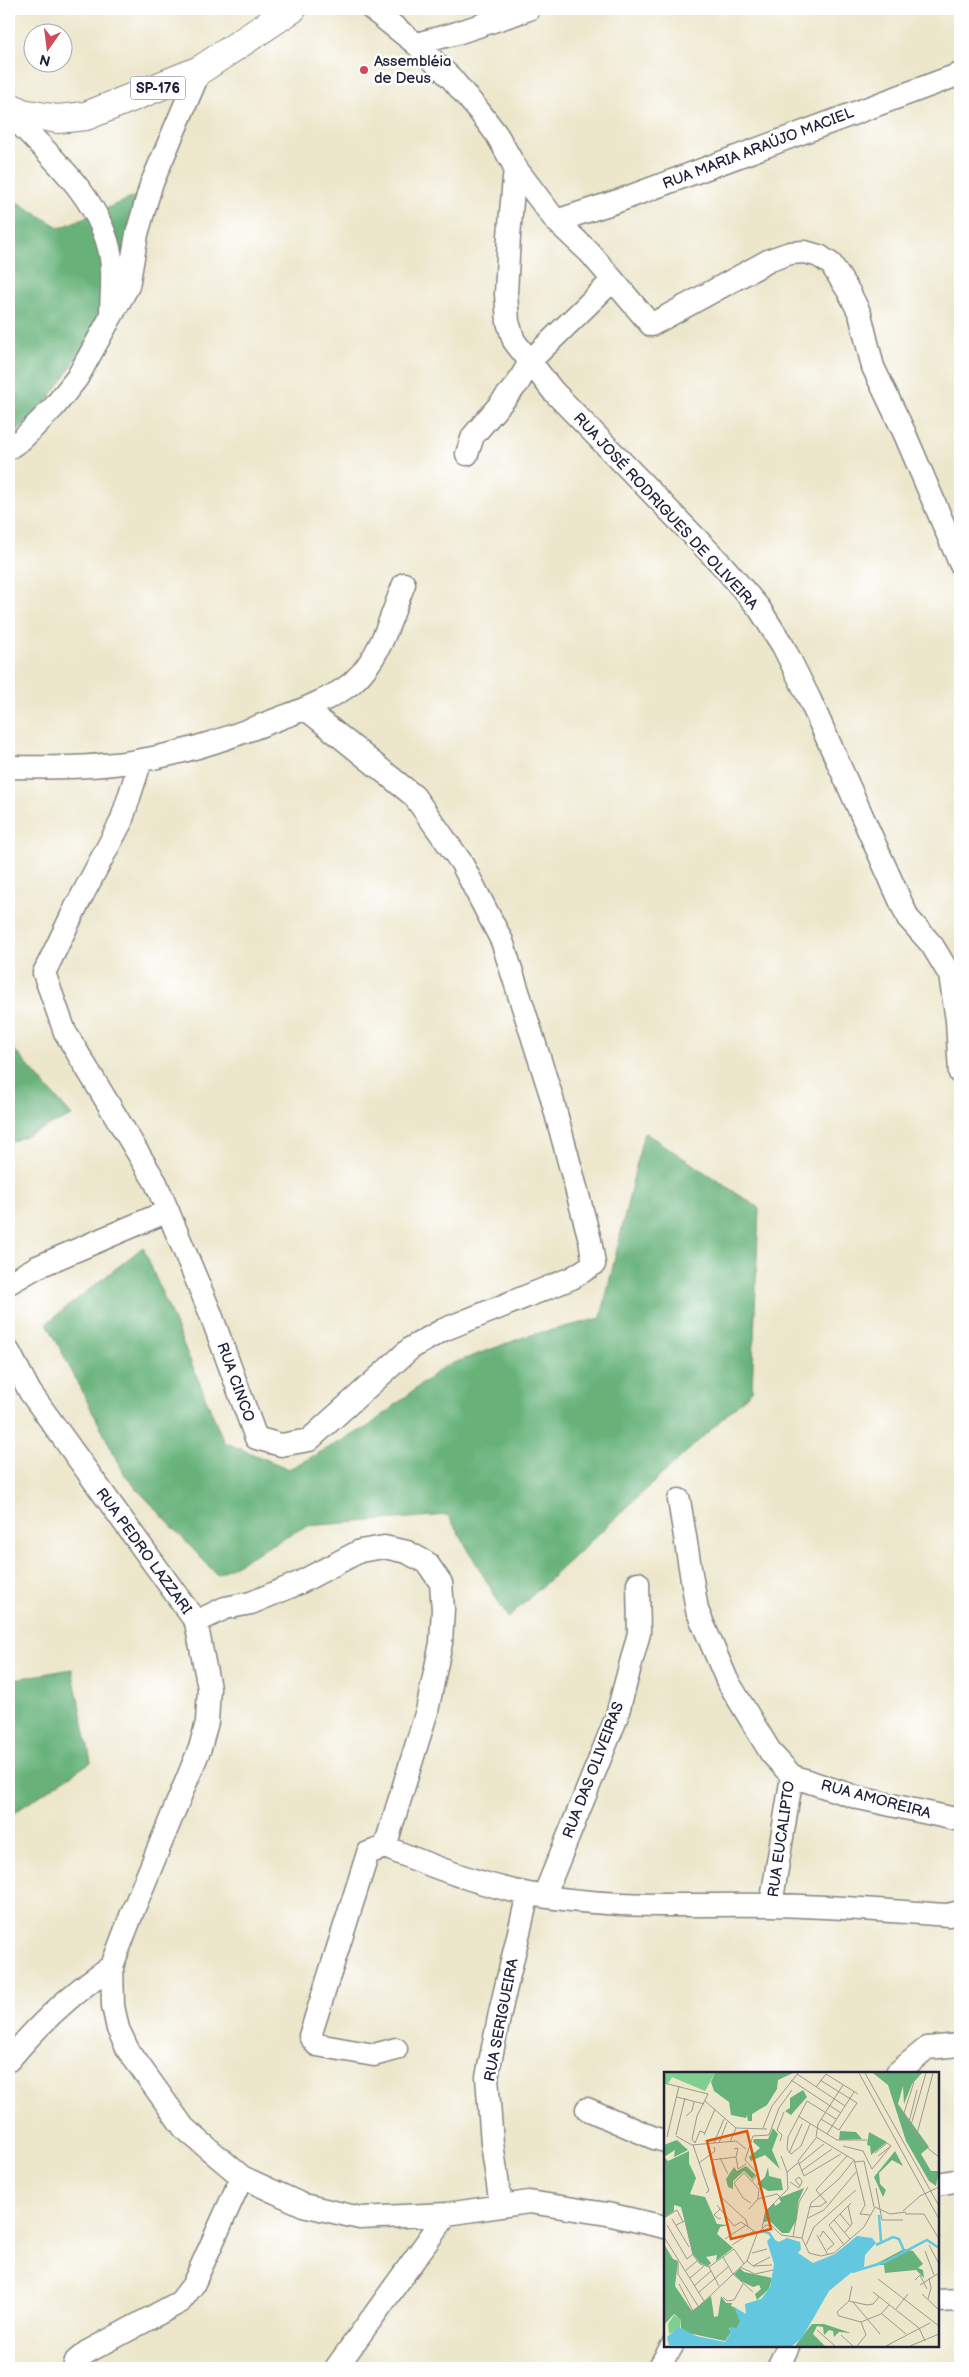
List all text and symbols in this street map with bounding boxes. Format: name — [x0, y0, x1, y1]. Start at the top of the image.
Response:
north arrow — [22, 22, 72, 72]
text: N — [38, 51, 52, 70]
place label: Assembléia de Deus — [374, 52, 452, 88]
marker: Assembléia de Deus — [358, 64, 370, 76]
road number: SP-176 — [130, 76, 186, 100]
street label: RUA MARIA ARAÚJO MACIEL — [660, 103, 857, 194]
street label: RUA JOSÉ RODRIGUES DE OLIVEIRA — [569, 409, 763, 614]
street label: RUA CINCO — [212, 1340, 259, 1424]
street label: RUA PEDRO LAZZARI — [91, 1484, 196, 1618]
street label: RUA DAS OLIVEIRAS — [559, 1699, 628, 1841]
street label: RUA AMOREIRA — [819, 1776, 934, 1824]
street label: RUA EUCALIPTO — [764, 1780, 799, 1899]
street label: RUA SERIGUEIRA — [480, 1956, 523, 2083]
inset map — [664, 2072, 939, 2347]

